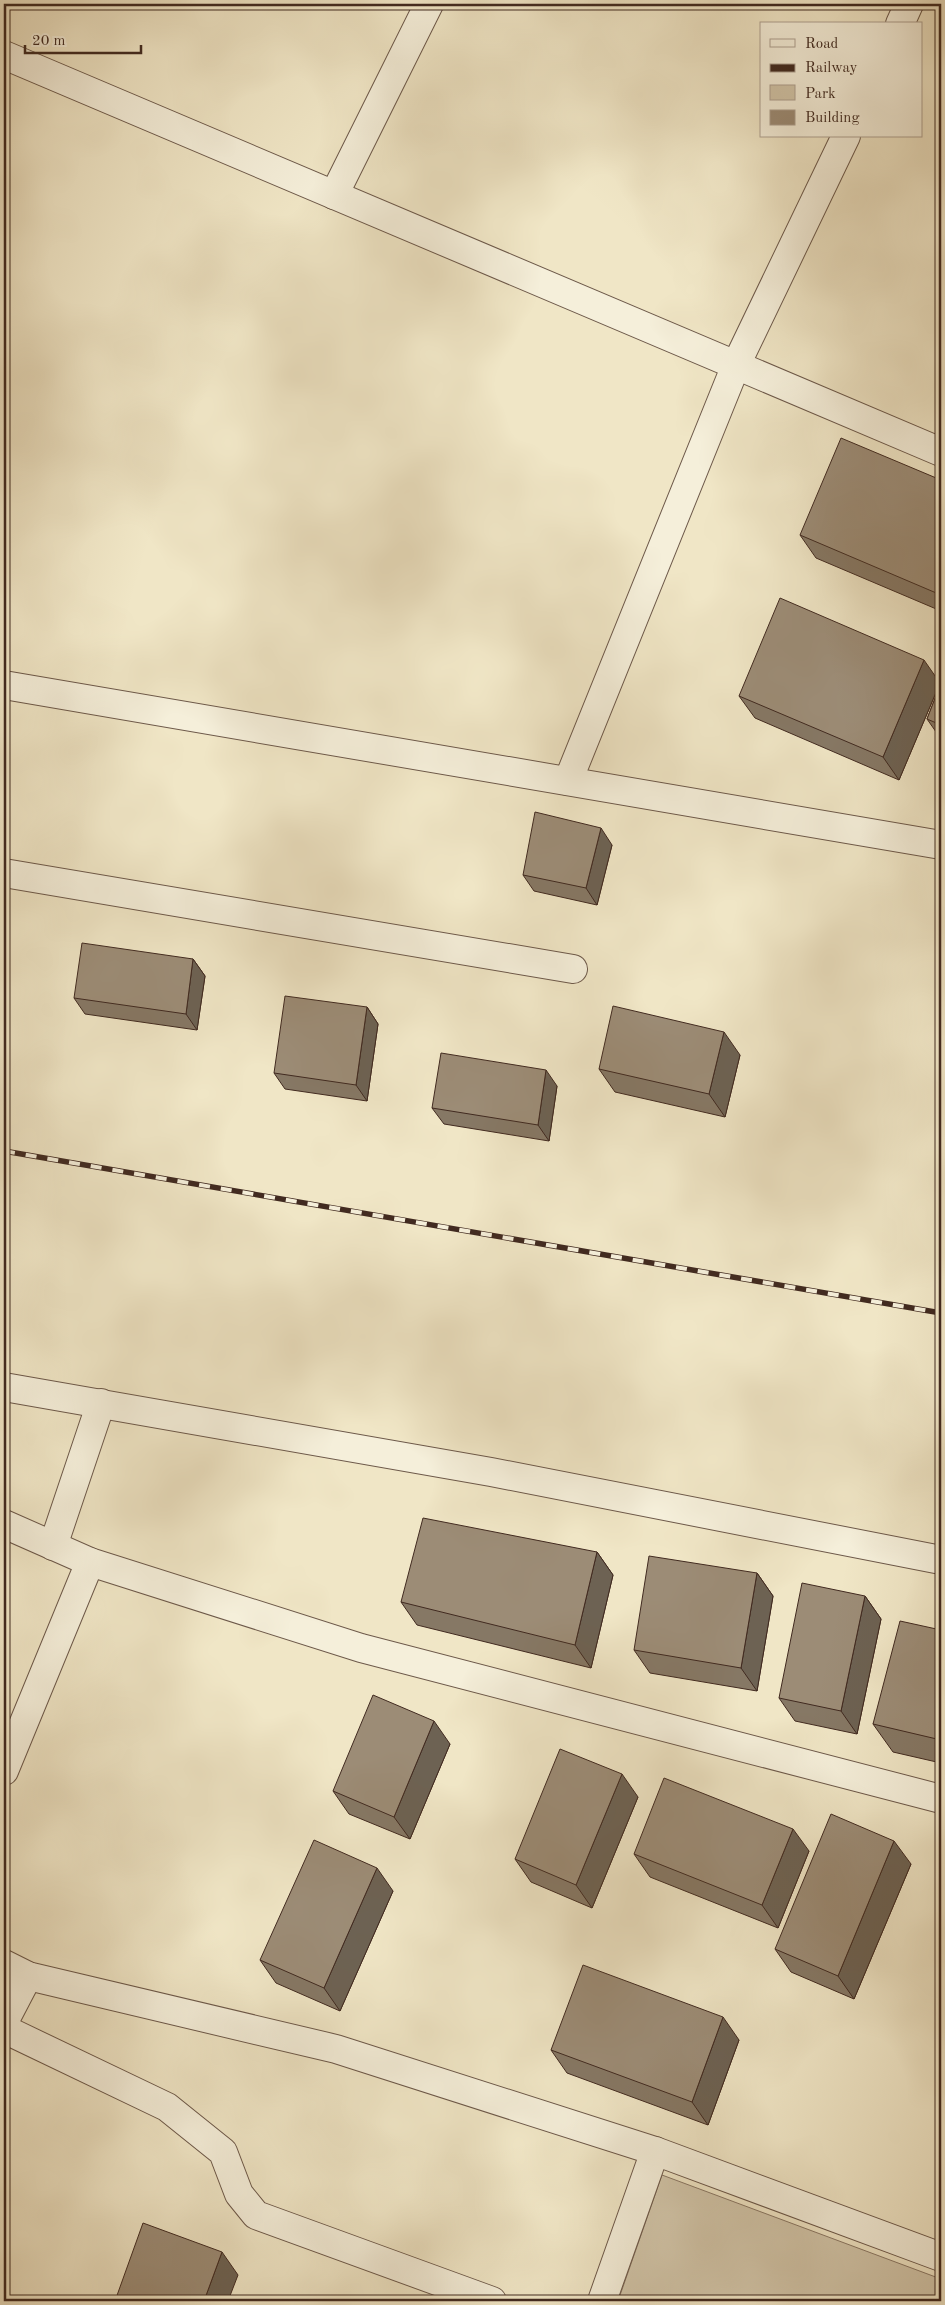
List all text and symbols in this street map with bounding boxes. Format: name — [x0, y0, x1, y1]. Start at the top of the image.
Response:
scale bar — [25, 22, 141, 54]
legend — [760, 22, 922, 138]
text: 20 m — [32, 34, 66, 49]
text: Road — [805, 37, 839, 52]
text: Railway — [805, 61, 858, 76]
text: Park — [805, 87, 836, 102]
text: Building — [805, 111, 860, 126]

